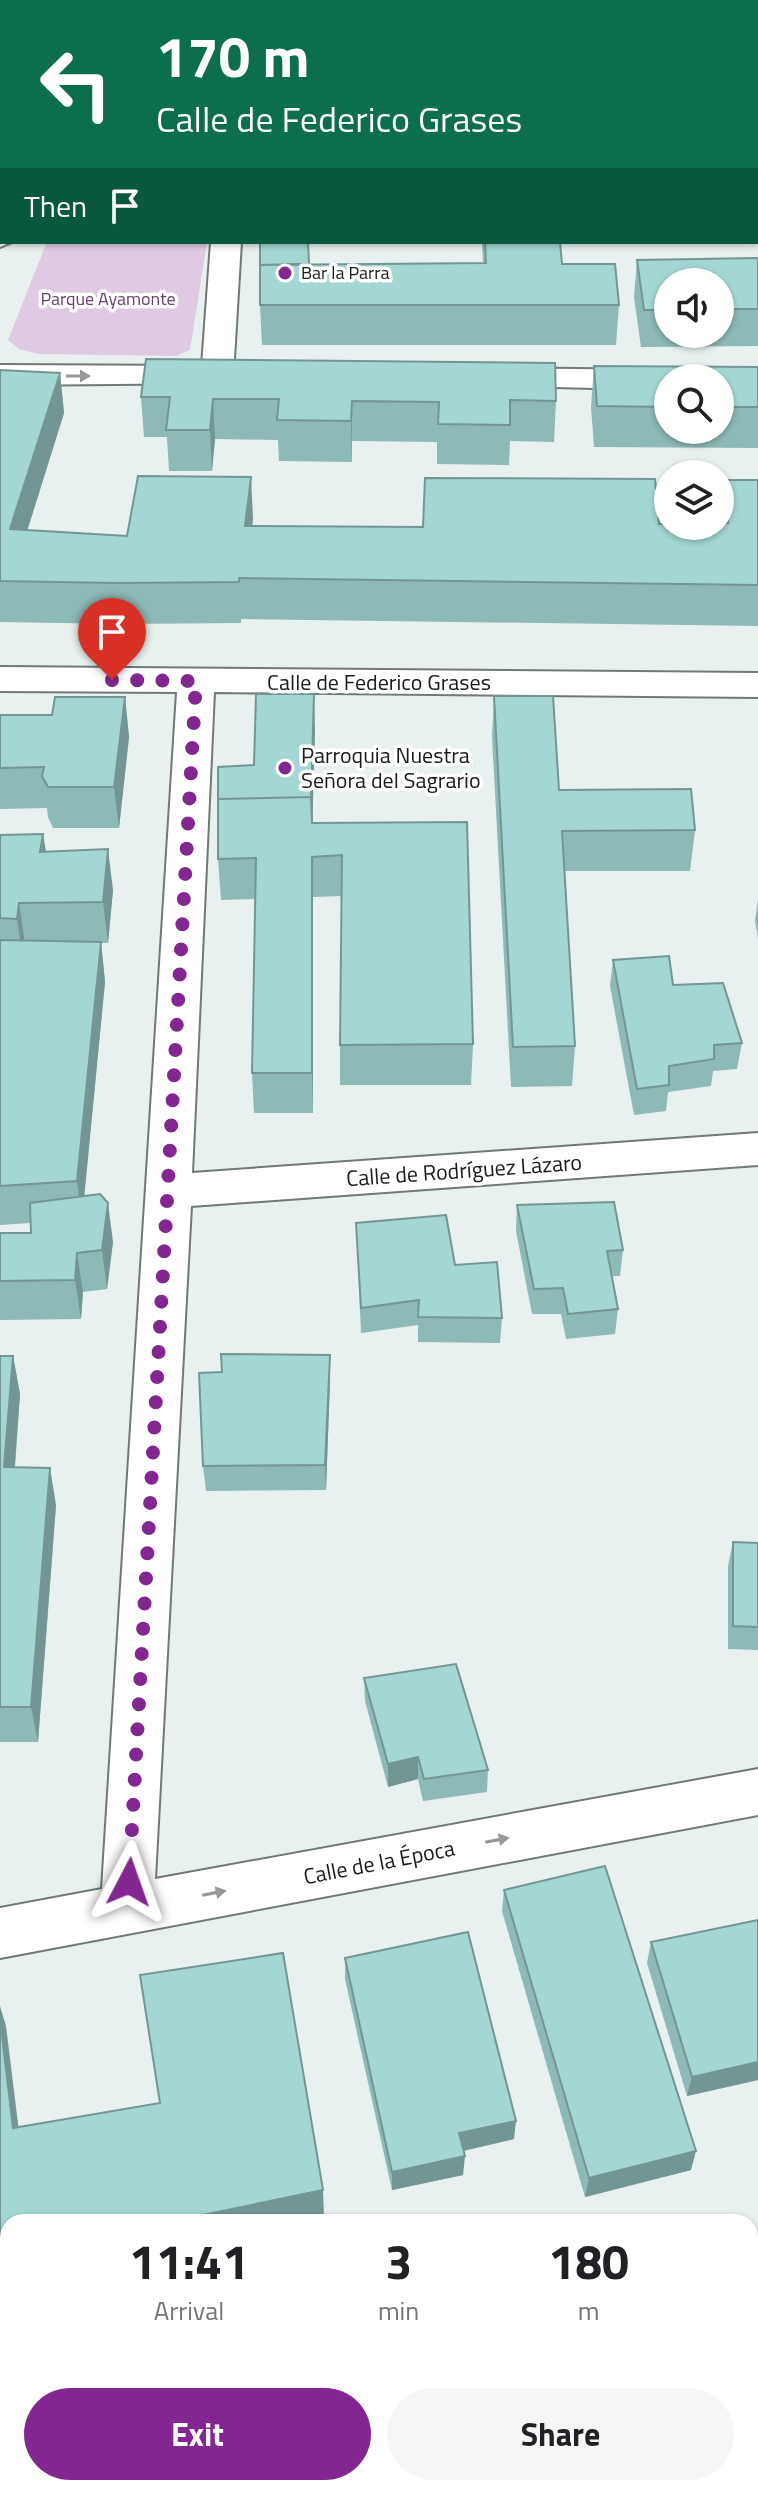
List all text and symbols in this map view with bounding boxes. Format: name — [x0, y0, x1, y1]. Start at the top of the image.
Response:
text: 170 m — [156, 14, 309, 99]
icon: left — [24, 32, 128, 136]
text: Calle de Federico Grases — [156, 91, 522, 146]
text: Then — [24, 183, 87, 229]
icon: arrive — [103, 184, 147, 228]
place label: Bar la Parra — [301, 259, 390, 286]
marker: Bar la Parra — [276, 264, 294, 282]
map controls — [654, 268, 734, 540]
button: sound — [654, 268, 734, 348]
park label: Parque Ayamonte — [40, 285, 176, 312]
button: search — [654, 364, 734, 444]
one-way arrow — [66, 369, 91, 382]
button: layers — [654, 460, 734, 540]
pin — [78, 598, 146, 680]
icon: arrive — [90, 610, 134, 654]
street label: Calle de Federico Grases — [267, 665, 491, 699]
place label: Parroquia Nuestra Señora del Sagrario — [301, 738, 481, 797]
marker: Parroquia Nuestra Señora del Sagrario — [276, 759, 294, 777]
street label: Calle de Rodríguez Lázaro — [345, 1145, 583, 1195]
street label: Calle de la Época — [300, 1831, 458, 1893]
one-way arrow — [485, 1833, 510, 1846]
position arrow — [87, 1840, 171, 1924]
one-way arrow — [202, 1886, 227, 1898]
text: 11:41 — [129, 2225, 249, 2298]
text: 3 — [385, 2225, 412, 2298]
text: 180 — [548, 2225, 629, 2298]
text: Arrival — [154, 2291, 224, 2330]
text: min — [378, 2291, 419, 2330]
text: m — [578, 2291, 600, 2330]
button: Exit — [24, 2388, 371, 2480]
button: Share — [387, 2388, 734, 2480]

